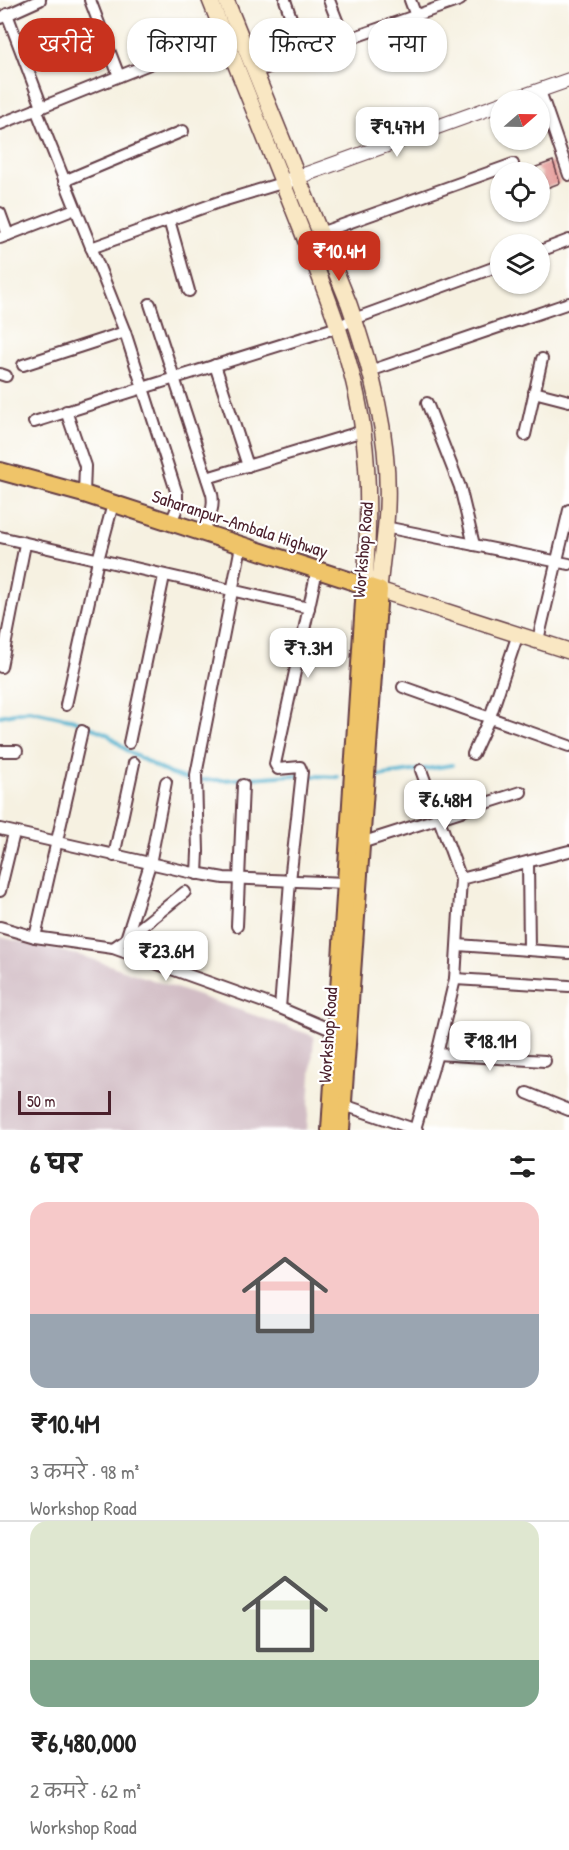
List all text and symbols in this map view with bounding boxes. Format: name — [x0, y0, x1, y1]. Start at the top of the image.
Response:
chip: खरीदें — [18, 18, 115, 72]
chip: किराया — [127, 18, 237, 72]
chip: फ़िल्टर — [249, 18, 356, 72]
chip: नया — [368, 18, 447, 72]
north arrow — [490, 90, 550, 150]
map controls — [490, 90, 550, 294]
pin: ₹9.47M — [348, 107, 446, 158]
text: ₹9.47M — [370, 113, 424, 140]
button: locate — [490, 162, 550, 222]
pin: ₹10.4M — [290, 231, 388, 282]
button: layers — [490, 234, 550, 294]
text: ₹10.4M — [312, 237, 366, 264]
street label: Saharanpur-Ambala Highway — [149, 483, 332, 564]
street label: Workshop Road — [346, 501, 379, 599]
pin: ₹7.3M — [266, 628, 350, 679]
text: ₹7.3M — [284, 634, 332, 661]
pin: ₹6.48M — [396, 780, 494, 831]
text: ₹6.48M — [418, 786, 472, 813]
pin: ₹23.6M — [117, 931, 215, 982]
text: ₹23.6M — [138, 937, 194, 964]
street label: Workshop Road — [312, 986, 343, 1084]
pin: ₹18.1M — [441, 1021, 539, 1072]
text: ₹18.1M — [463, 1027, 517, 1054]
scale bar — [18, 1088, 111, 1116]
text: 50 m — [27, 1090, 56, 1112]
text: 6 घर — [30, 1146, 81, 1181]
icon: filters — [506, 1150, 539, 1183]
icon: home — [231, 1241, 339, 1349]
text: ₹10.4M — [30, 1406, 100, 1441]
text: 3 कमरे · 98 m² — [30, 1458, 139, 1485]
text: Workshop Road — [30, 1494, 136, 1521]
icon: home — [231, 1560, 339, 1668]
text: ₹6,480,000 — [30, 1725, 136, 1760]
text: 2 कमरे · 62 m² — [30, 1777, 141, 1804]
text: Workshop Road — [30, 1813, 136, 1840]

